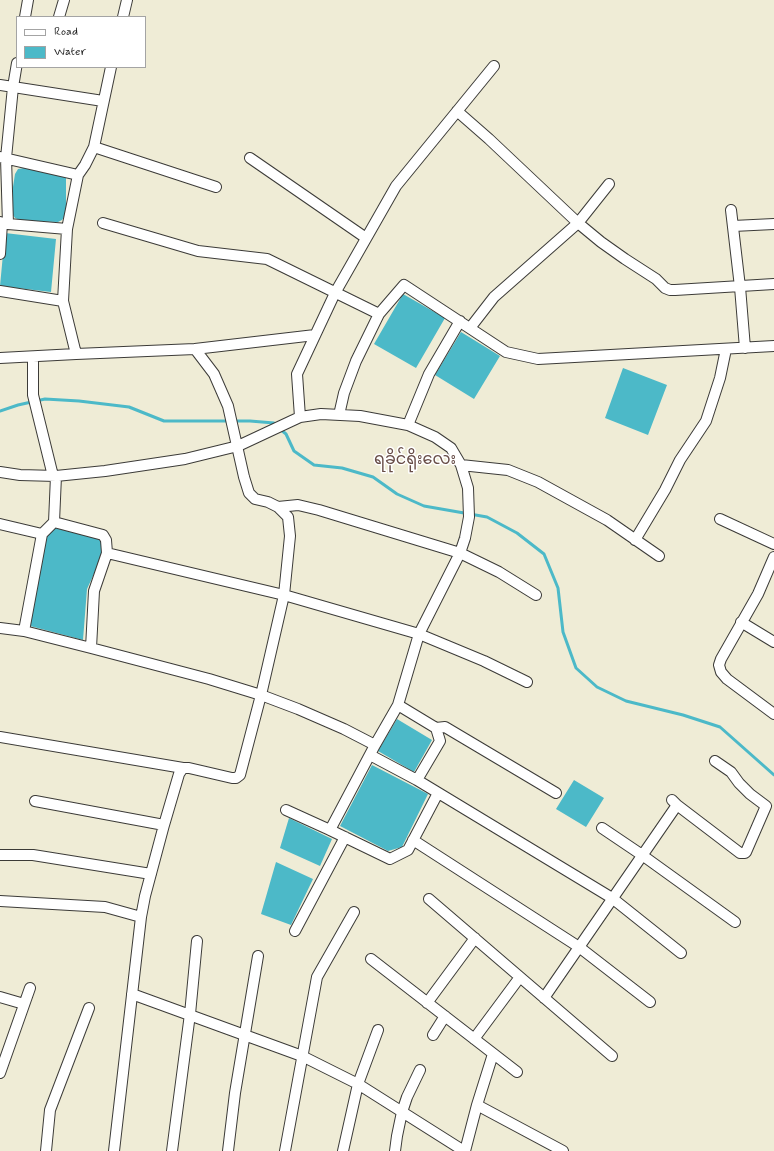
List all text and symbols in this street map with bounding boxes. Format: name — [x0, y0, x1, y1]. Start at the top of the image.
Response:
legend — [16, 16, 146, 68]
text: Road — [54, 24, 78, 40]
text: Water — [54, 44, 86, 60]
district label: ရခိုင်ရိုးလေး — [374, 451, 456, 471]

